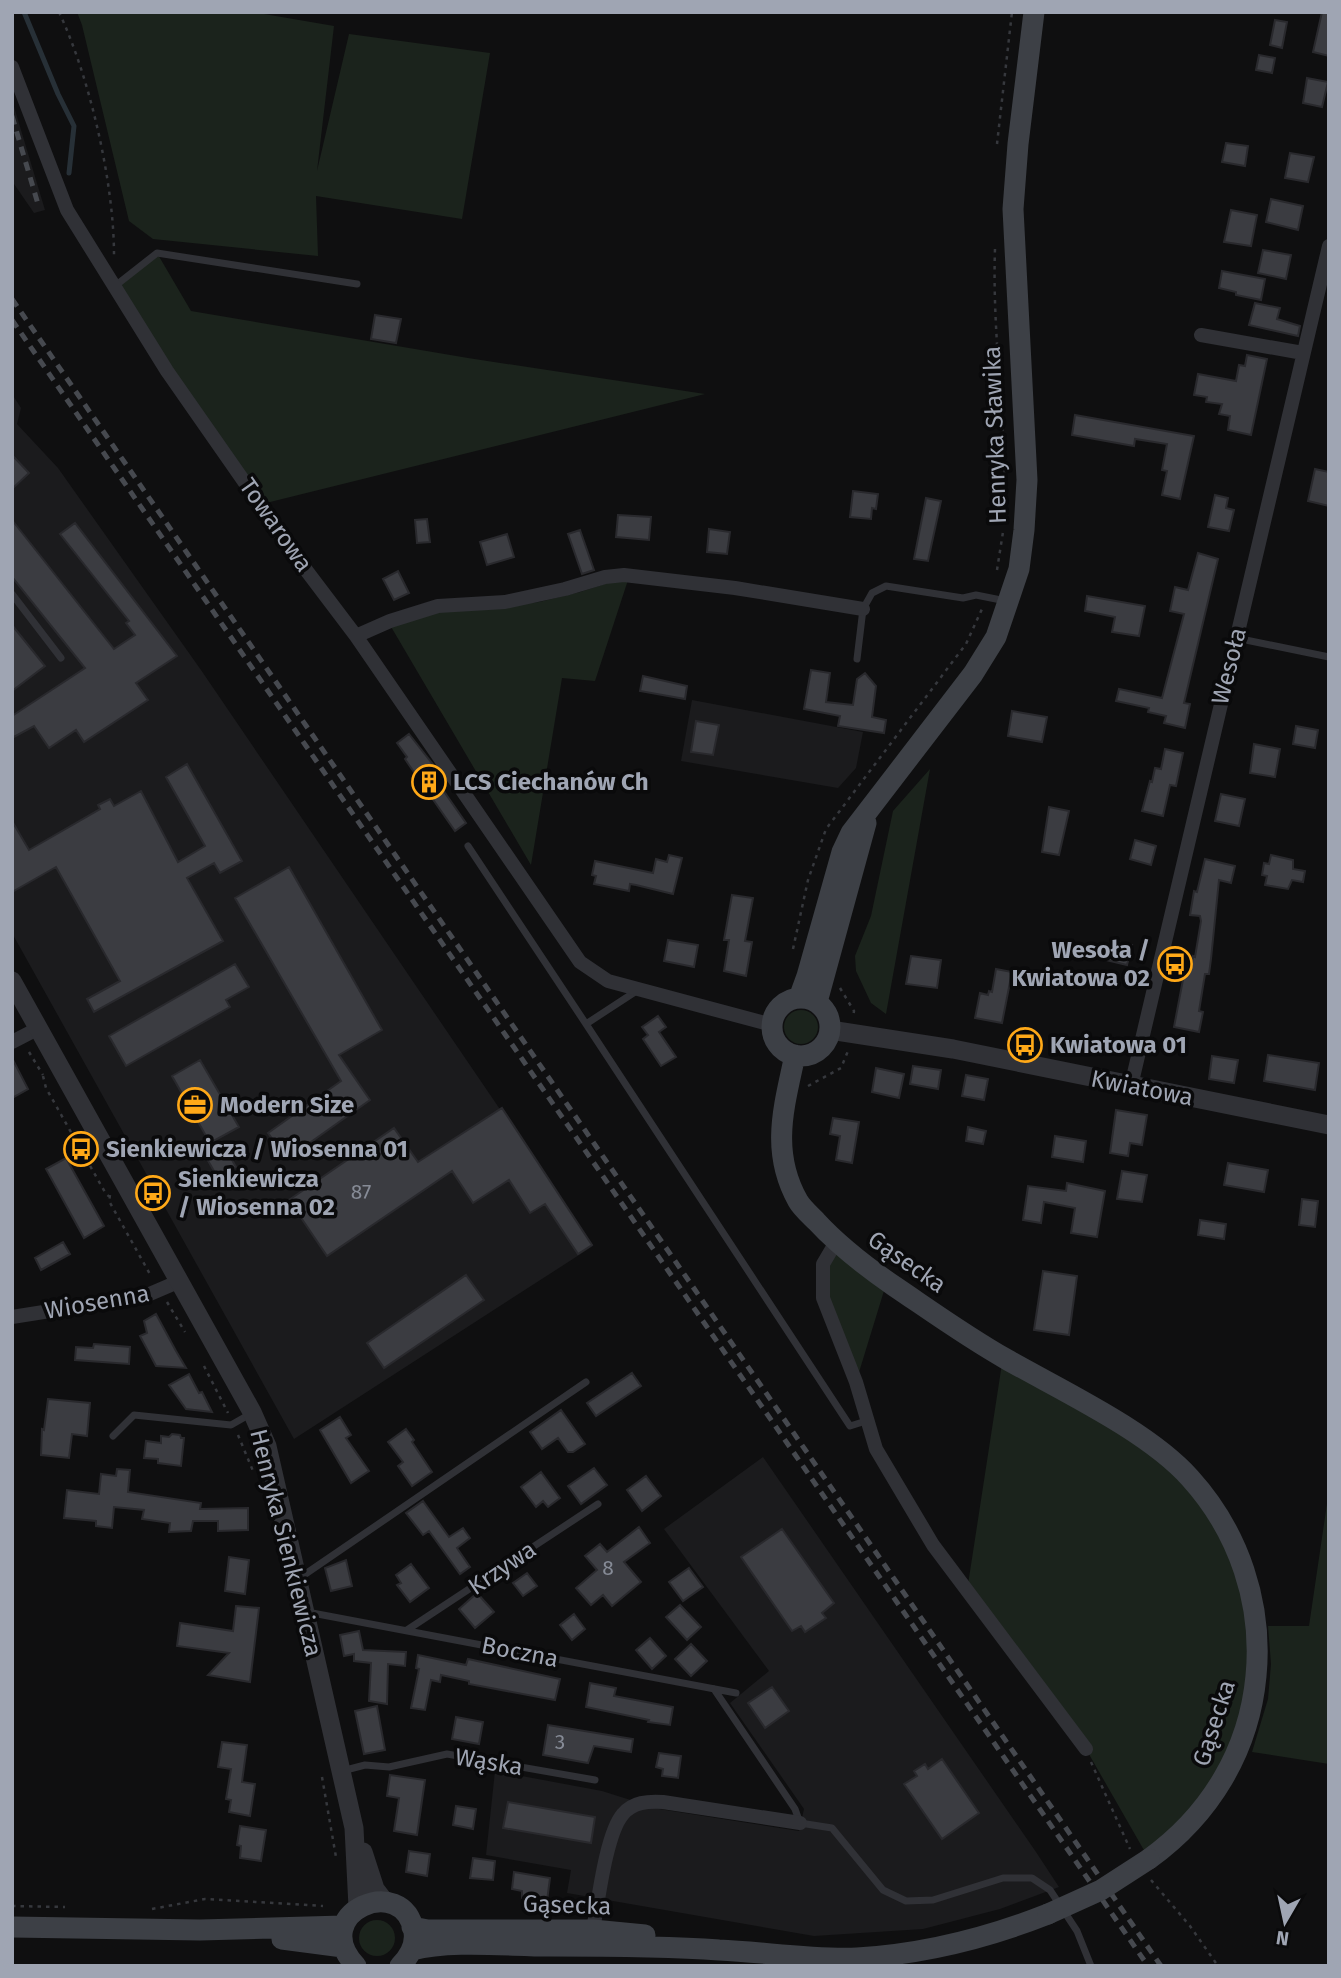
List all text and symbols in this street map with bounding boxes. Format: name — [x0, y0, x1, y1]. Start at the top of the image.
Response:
street label: Henryka Sławika — [978, 346, 1012, 524]
street label: Towarowa — [234, 473, 318, 577]
street label: Wesoła — [1206, 625, 1252, 707]
building icon: LCS Ciechanów Ch — [410, 763, 448, 801]
place label: LCS Ciechanów Ch — [453, 768, 649, 796]
place label: Wesoła / Kwiatowa 02 — [1012, 936, 1150, 992]
bus stop icon: Wesoła / Kwiatowa 02 — [1156, 945, 1194, 983]
bus stop icon: Kwiatowa 01 — [1006, 1026, 1044, 1064]
place label: Kwiatowa 01 — [1050, 1031, 1187, 1059]
street label: Kwiatowa — [1089, 1064, 1195, 1112]
office icon: Modern Size — [176, 1086, 214, 1124]
place label: Modern Size — [220, 1091, 354, 1119]
bus stop icon: Sienkiewicza / Wiosenna 01 — [62, 1130, 100, 1168]
place label: Sienkiewicza / Wiosenna 01 — [106, 1135, 408, 1163]
place label: Sienkiewicza / Wiosenna 02 — [178, 1165, 335, 1221]
bus stop icon: Sienkiewicza / Wiosenna 02 — [134, 1174, 172, 1212]
house number: 87 — [351, 1179, 371, 1205]
street label: Gąsecka — [863, 1225, 951, 1299]
street label: Wiosenna — [42, 1279, 152, 1325]
street label: Henryka Sienkiewicza — [244, 1426, 328, 1660]
street label: Krzywa — [463, 1535, 541, 1601]
house number: 8 — [602, 1555, 614, 1581]
street label: Boczna — [479, 1631, 561, 1673]
street label: Gąsecka — [1187, 1676, 1241, 1770]
house number: 3 — [555, 1729, 565, 1755]
street label: Wąska — [453, 1743, 525, 1781]
north arrow — [1250, 1887, 1320, 1957]
street label: Gąsecka — [522, 1889, 612, 1921]
text: N — [1274, 1926, 1290, 1951]

